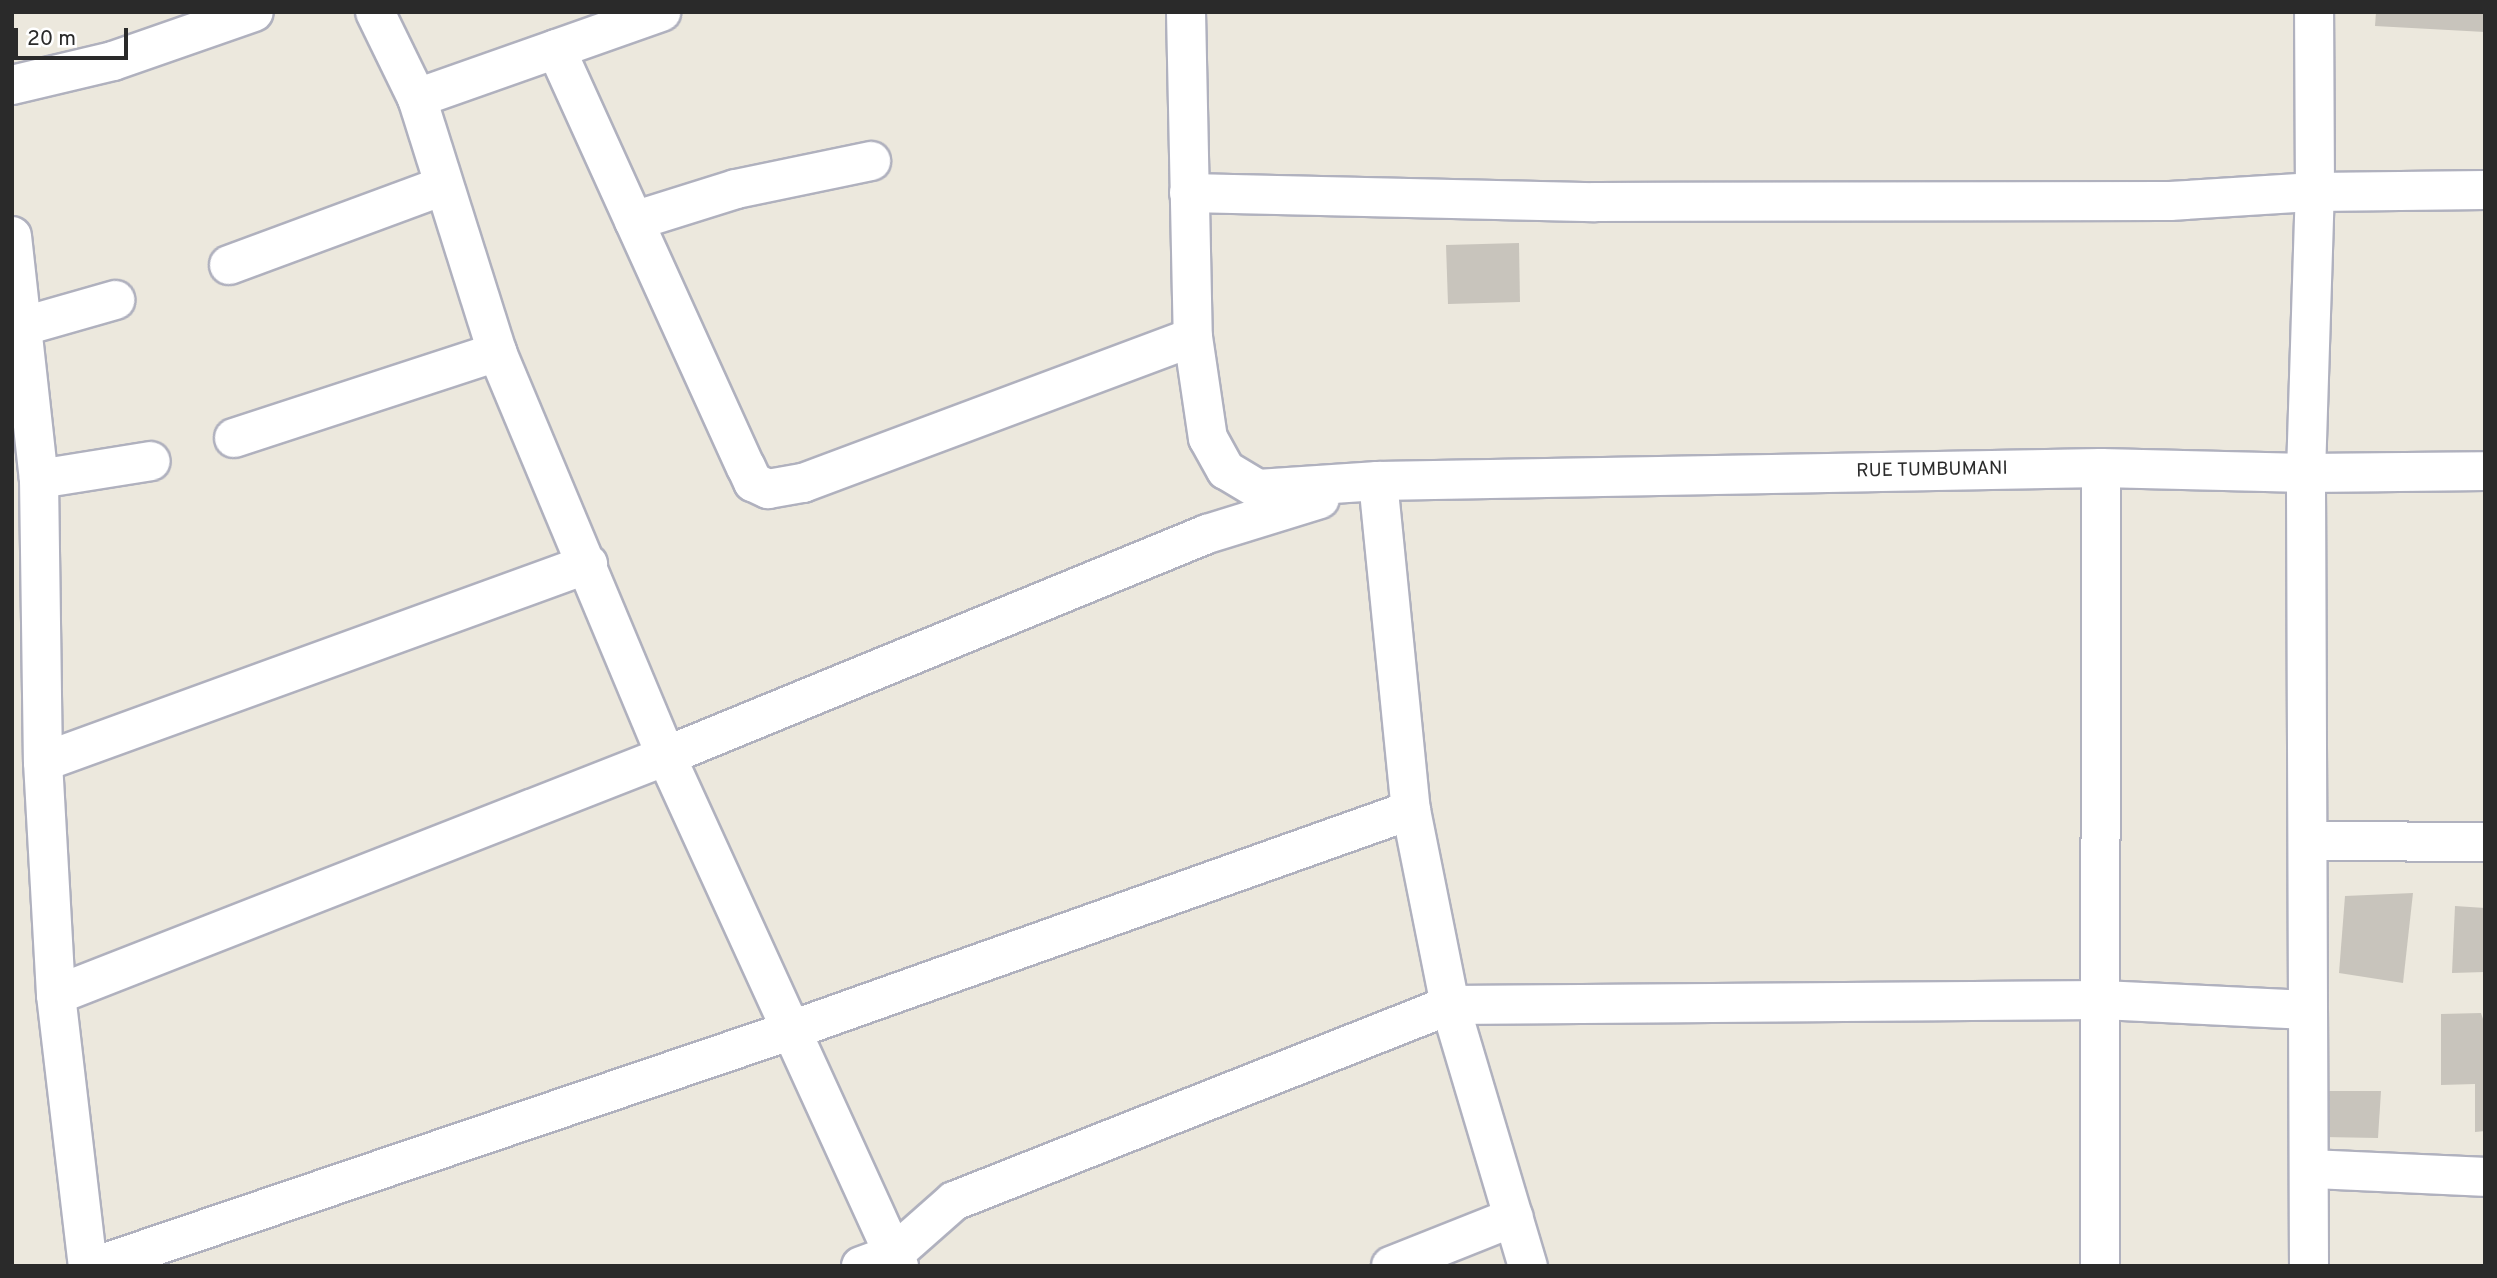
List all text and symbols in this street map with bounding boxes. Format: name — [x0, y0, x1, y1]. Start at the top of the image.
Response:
scale bar — [18, 14, 131, 58]
text: 20 m — [27, 26, 76, 53]
street label: RUE TUMBUMANI — [1856, 458, 2008, 484]

